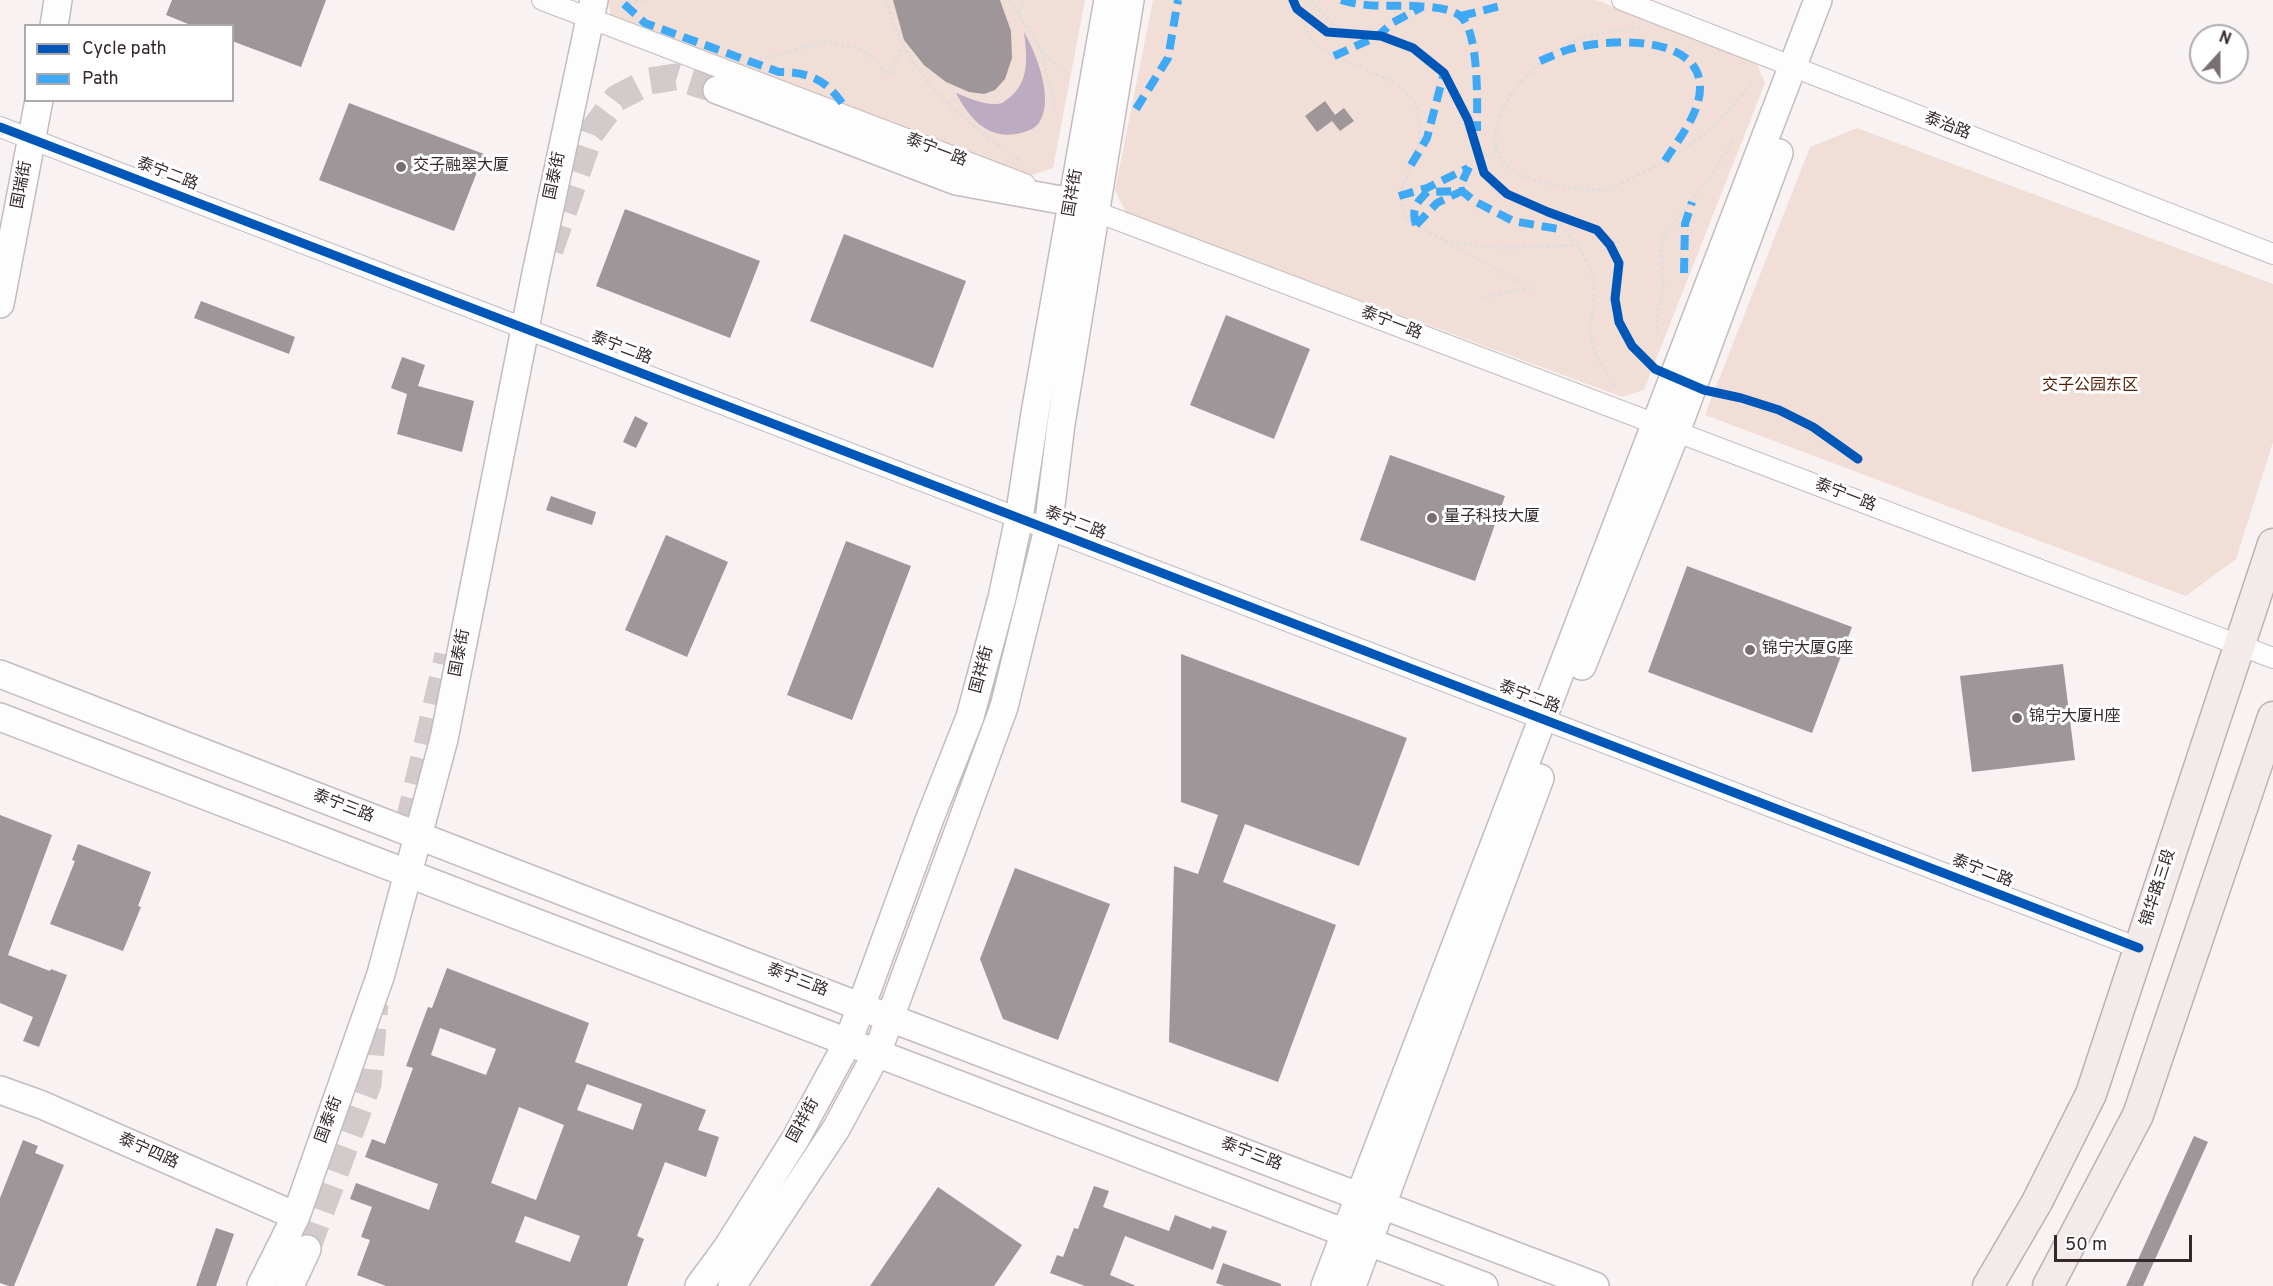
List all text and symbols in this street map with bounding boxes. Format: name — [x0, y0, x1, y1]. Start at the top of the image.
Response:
legend — [24, 24, 234, 102]
north arrow — [2189, 24, 2249, 84]
text: N — [2216, 28, 2234, 50]
text: Cycle path — [82, 38, 167, 61]
text: Path — [82, 68, 119, 91]
street label: 泰治路 — [1921, 109, 1973, 145]
street label: 泰宁一路 — [903, 131, 969, 171]
street label: 国泰街 — [542, 151, 570, 201]
street label: 泰宁二路 — [134, 155, 200, 195]
place label: 交子融翠大厦 — [413, 157, 509, 177]
street label: 国瑞街 — [9, 160, 37, 210]
marker: 交子融翠大厦 — [394, 160, 408, 174]
street label: 国祥街 — [1060, 168, 1088, 218]
street label: 泰宁一路 — [1358, 304, 1424, 344]
street label: 泰宁二路 — [588, 329, 654, 369]
park label: 交子公园东区 — [2042, 377, 2138, 397]
street label: 泰宁一路 — [1812, 476, 1878, 516]
street label: 泰宁二路 — [1042, 504, 1108, 544]
place label: 量子科技大厦 — [1444, 508, 1540, 528]
marker: 量子科技大厦 — [1425, 511, 1439, 525]
street label: 国泰街 — [447, 628, 475, 678]
place label: 锦宁大厦G座 — [1762, 640, 1853, 660]
marker: 锦宁大厦G座 — [1743, 643, 1757, 657]
street label: 国祥街 — [968, 644, 998, 696]
street label: 泰宁二路 — [1496, 678, 1562, 718]
place label: 锦宁大厦H座 — [2029, 708, 2120, 728]
marker: 锦宁大厦H座 — [2010, 711, 2024, 725]
street label: 泰宁三路 — [310, 787, 376, 827]
street label: 锦华路三段 — [2138, 847, 2180, 929]
street label: 泰宁二路 — [1949, 852, 2015, 892]
street label: 泰宁三路 — [764, 961, 830, 1001]
street label: 国泰街 — [313, 1094, 347, 1146]
street label: 国祥街 — [784, 1095, 824, 1147]
street label: 泰宁四路 — [115, 1130, 181, 1174]
street label: 泰宁三路 — [1218, 1135, 1284, 1175]
scale bar — [2057, 1223, 2195, 1261]
text: 50 m — [2065, 1234, 2107, 1257]

